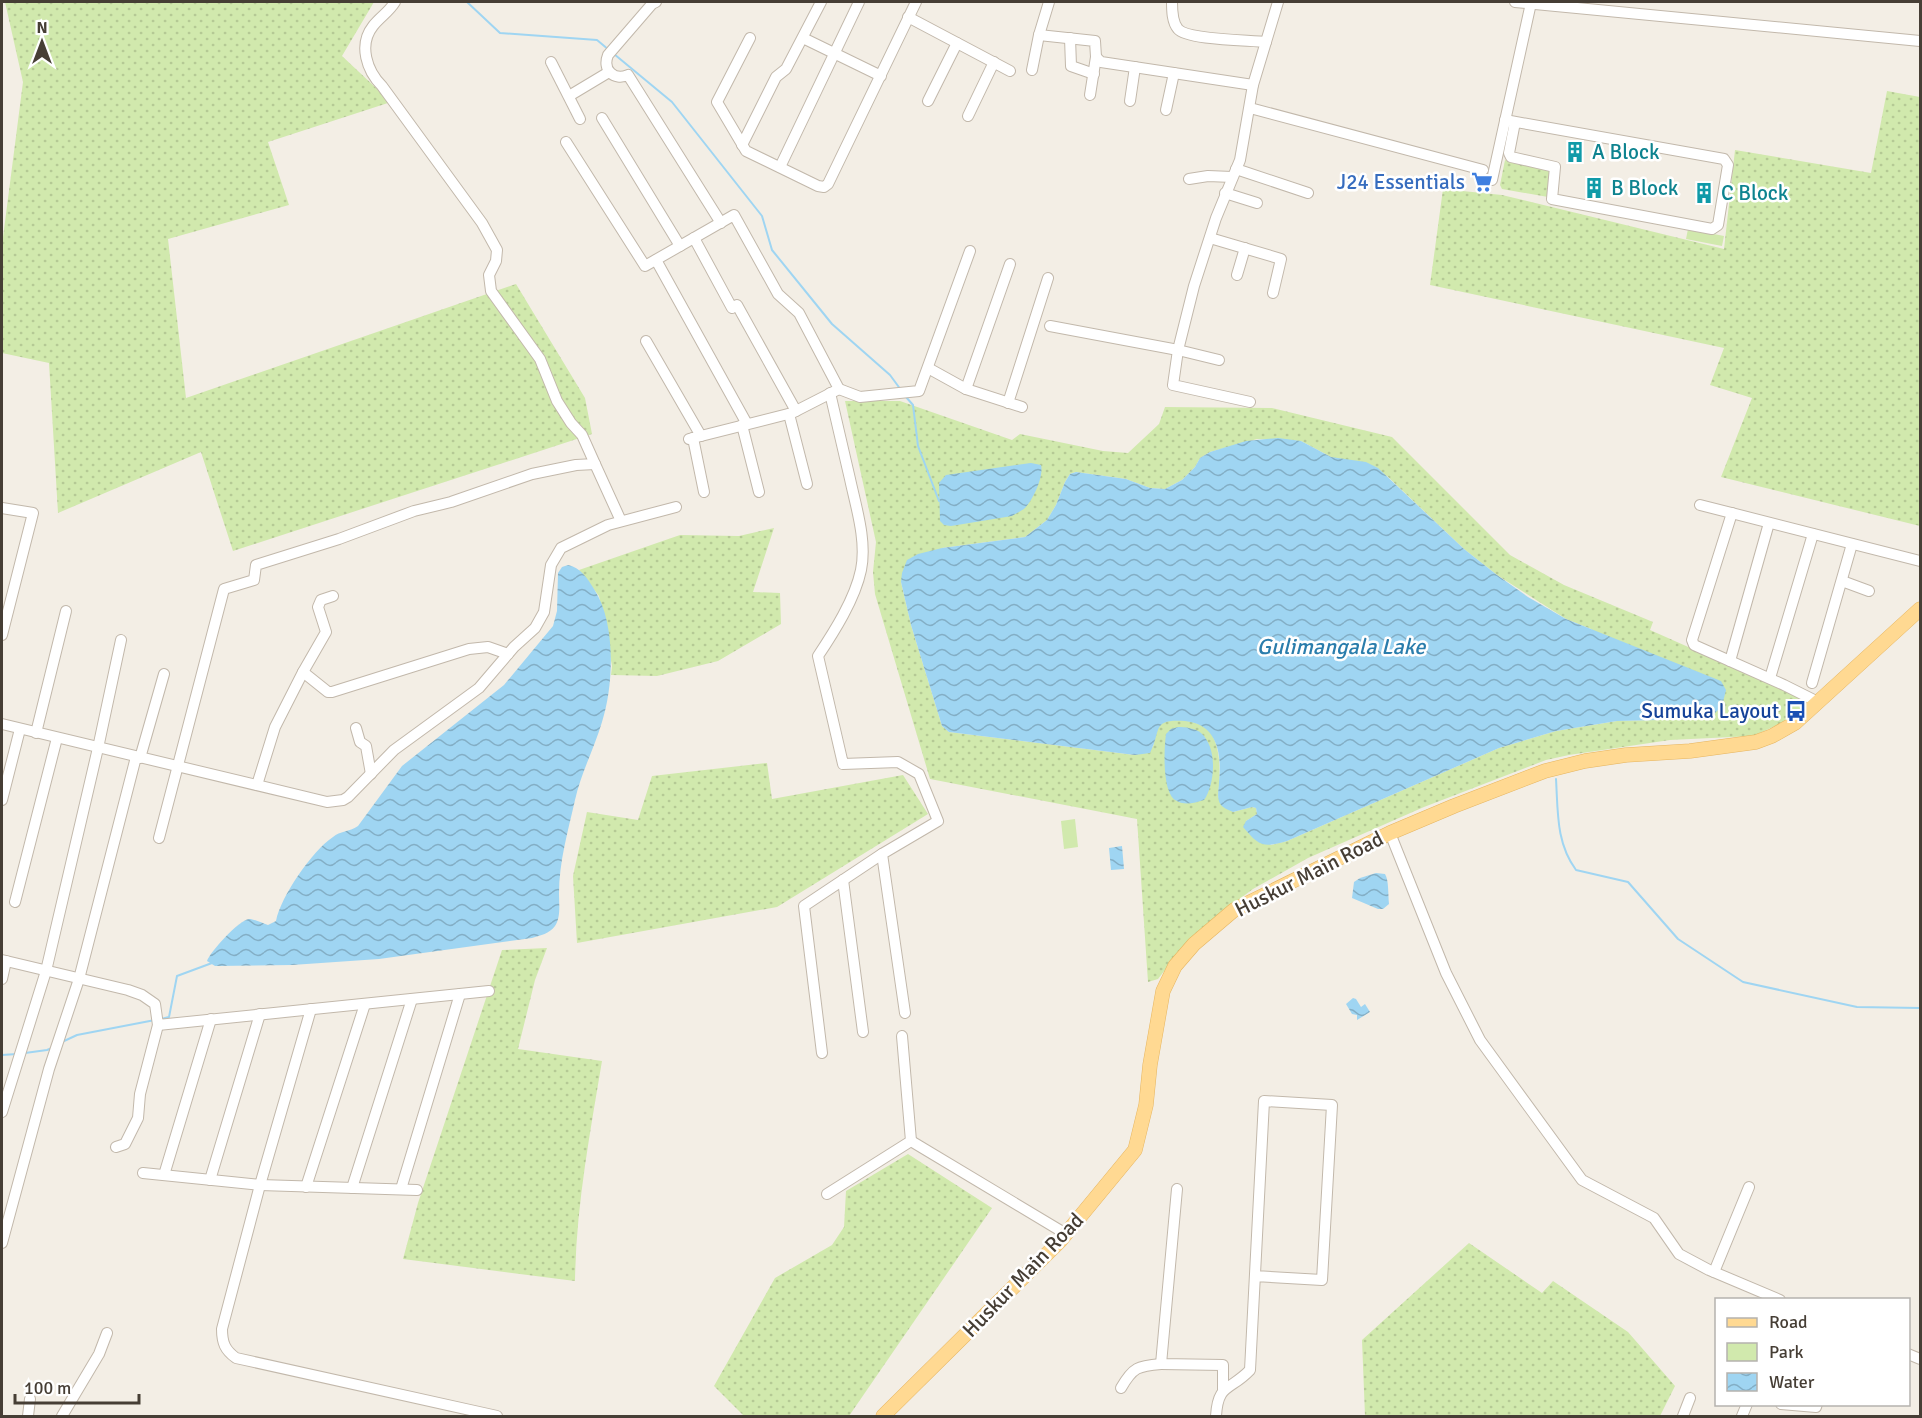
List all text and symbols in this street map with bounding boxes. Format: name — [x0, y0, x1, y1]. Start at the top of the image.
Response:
north arrow — [12, 12, 72, 72]
text: N — [36, 18, 48, 38]
place label: A Block — [1592, 139, 1660, 165]
building icon: A Block — [1563, 140, 1587, 164]
place label: J24 Essentials — [1337, 169, 1465, 195]
supermarket icon: J24 Essentials — [1470, 170, 1494, 194]
place label: B Block — [1611, 175, 1679, 201]
building icon: B Block — [1582, 176, 1606, 200]
place label: C Block — [1721, 180, 1789, 206]
building icon: C Block — [1692, 181, 1716, 205]
water label: Gulimangala Lake — [1257, 633, 1426, 660]
place label: Sumuka Layout — [1641, 698, 1779, 724]
bus stop icon: Sumuka Layout — [1784, 699, 1808, 723]
street label: Huskur Main Road — [1230, 825, 1388, 923]
street label: Huskur Main Road — [957, 1207, 1089, 1343]
legend — [1715, 1298, 1910, 1406]
text: Road — [1769, 1311, 1808, 1333]
text: Park — [1769, 1341, 1804, 1363]
scale bar — [15, 1367, 140, 1405]
text: Water — [1769, 1371, 1815, 1393]
text: 100 m — [24, 1377, 71, 1399]

